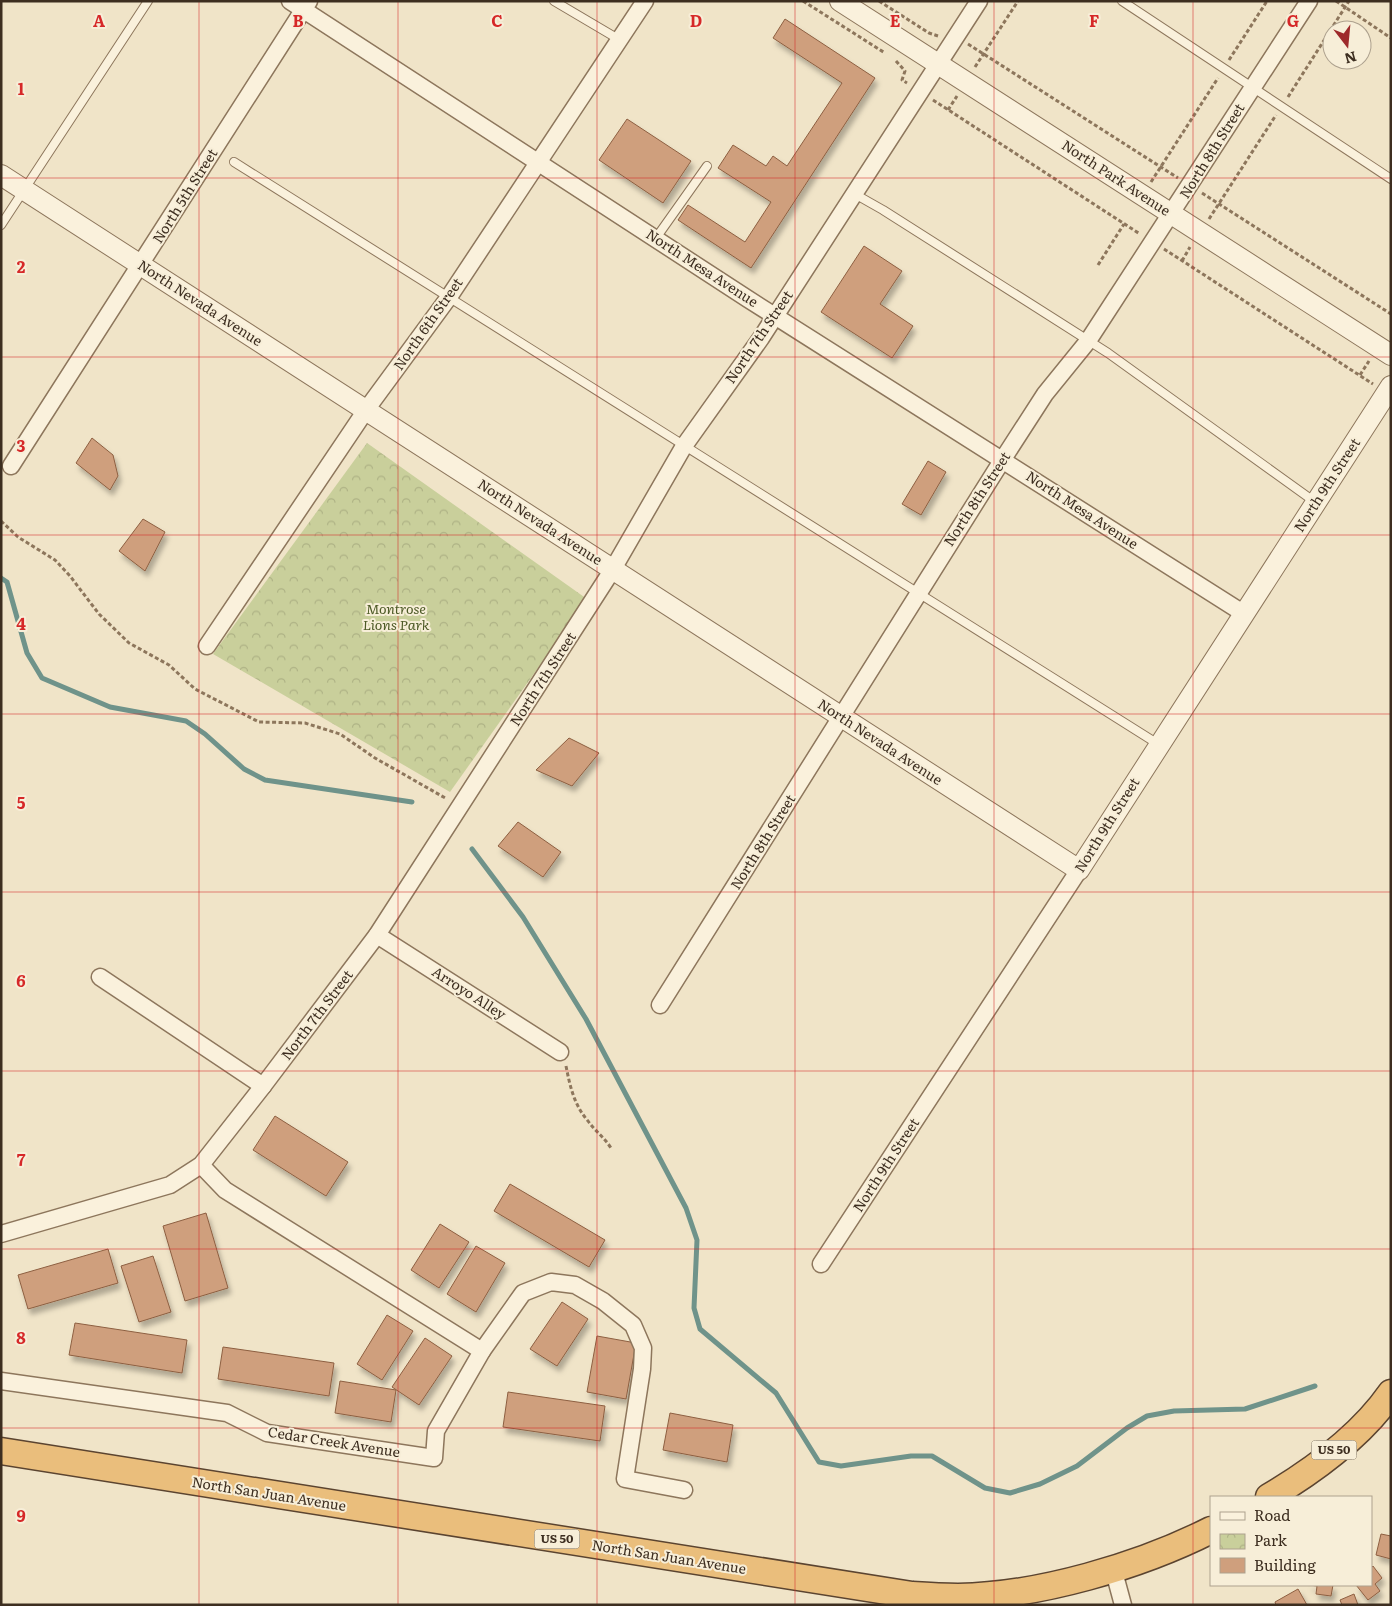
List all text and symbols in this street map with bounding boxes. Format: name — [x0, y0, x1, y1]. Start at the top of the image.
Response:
text: A — [93, 8, 105, 32]
text: B — [292, 8, 304, 32]
text: C — [491, 8, 503, 32]
text: D — [690, 8, 702, 32]
text: E — [890, 8, 901, 32]
text: F — [1089, 8, 1099, 32]
text: G — [1287, 8, 1299, 32]
north arrow — [1322, 20, 1372, 70]
text: N — [1342, 47, 1359, 70]
text: 1 — [18, 76, 25, 100]
street label: North 8th Street — [1174, 99, 1249, 202]
street label: North Park Avenue — [1058, 134, 1175, 220]
street label: North 5th Street — [147, 144, 222, 247]
street label: North Mesa Avenue — [643, 223, 763, 311]
text: 2 — [17, 254, 26, 278]
street label: North Nevada Avenue — [134, 254, 267, 350]
street label: North 6th Street — [388, 273, 467, 374]
street label: North 7th Street — [720, 286, 797, 387]
text: 3 — [17, 433, 26, 457]
street label: North 9th Street — [1288, 433, 1364, 535]
street label: North 8th Street — [938, 447, 1014, 550]
street label: North Mesa Avenue — [1023, 465, 1143, 553]
street label: North Nevada Avenue — [474, 473, 607, 569]
park label: Montrose Lions Park — [363, 598, 430, 634]
text: 4 — [16, 611, 26, 635]
street label: North 7th Street — [504, 627, 580, 729]
street label: North Nevada Avenue — [814, 693, 947, 789]
street label: North 9th Street — [1069, 773, 1144, 876]
text: 5 — [17, 790, 26, 814]
street label: North 8th Street — [725, 790, 800, 893]
street label: Arroyo Alley — [429, 961, 511, 1024]
street label: North 7th Street — [276, 965, 357, 1064]
text: 6 — [16, 968, 26, 992]
street label: North 9th Street — [847, 1113, 923, 1215]
text: 7 — [17, 1147, 26, 1171]
text: 8 — [16, 1325, 26, 1349]
street label: Cedar Creek Avenue — [267, 1421, 402, 1461]
road number: US 50 — [1312, 1440, 1356, 1460]
street label: North San Juan Avenue — [191, 1471, 348, 1515]
legend — [1210, 1496, 1372, 1586]
text: 9 — [16, 1503, 26, 1527]
text: Road — [1254, 1503, 1290, 1526]
text: Park — [1254, 1528, 1288, 1551]
road number: US 50 — [534, 1530, 580, 1548]
street label: North San Juan Avenue — [591, 1534, 748, 1578]
text: Building — [1254, 1553, 1316, 1576]

